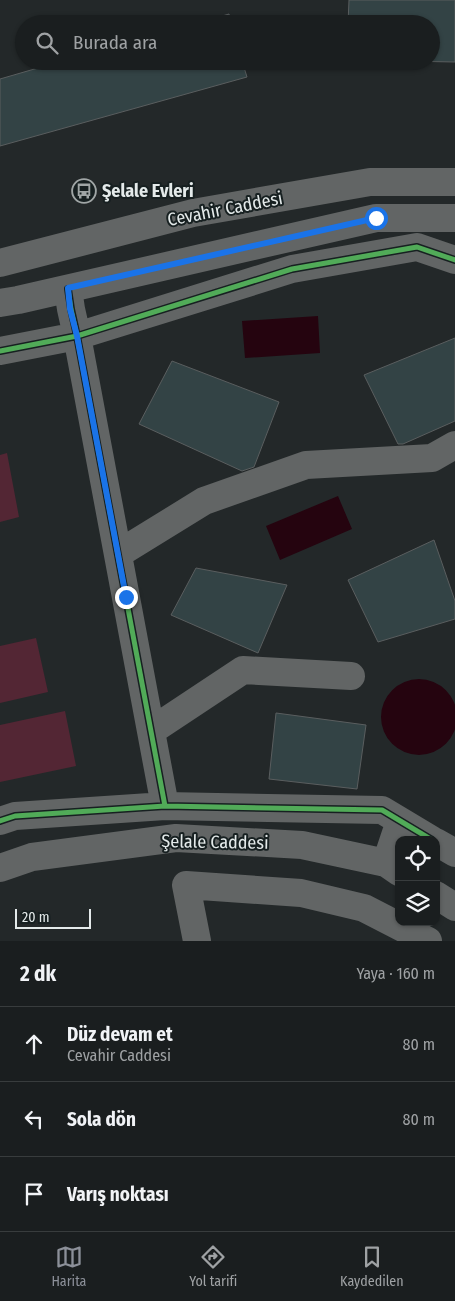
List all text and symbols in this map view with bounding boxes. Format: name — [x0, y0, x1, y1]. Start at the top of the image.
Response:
search box — [15, 15, 440, 70]
icon: search — [33, 29, 61, 57]
text: Burada ara — [73, 31, 157, 54]
bus stop icon: Şelale Evleri — [71, 178, 97, 204]
place label: Şelale Evleri — [102, 180, 194, 202]
street label: Cevahir Caddesi — [166, 187, 284, 231]
route start — [365, 207, 388, 230]
route end — [115, 586, 138, 609]
street label: Şelale Caddesi — [161, 830, 269, 854]
map controls — [395, 836, 440, 926]
button: locate — [395, 836, 440, 881]
button: layers — [395, 881, 440, 926]
scale bar — [15, 906, 91, 929]
text: 20 m — [22, 909, 50, 926]
text: 2 dk — [20, 961, 56, 987]
text: Yaya · 160 m — [356, 964, 435, 983]
text: Düz devam et — [67, 1023, 173, 1046]
icon: ahead — [20, 1030, 48, 1058]
text: 80 m — [403, 1035, 435, 1054]
text: Cevahir Caddesi — [67, 1046, 171, 1065]
icon: left — [20, 1105, 48, 1133]
text: Sola dön — [67, 1108, 136, 1131]
text: 80 m — [403, 1110, 435, 1129]
icon: arrive — [20, 1180, 48, 1208]
text: Varış noktası — [67, 1183, 169, 1206]
tab: Harita — [51, 1243, 86, 1290]
tab: Yol tarifi — [189, 1243, 237, 1290]
tab: Kaydedilen — [340, 1243, 404, 1290]

